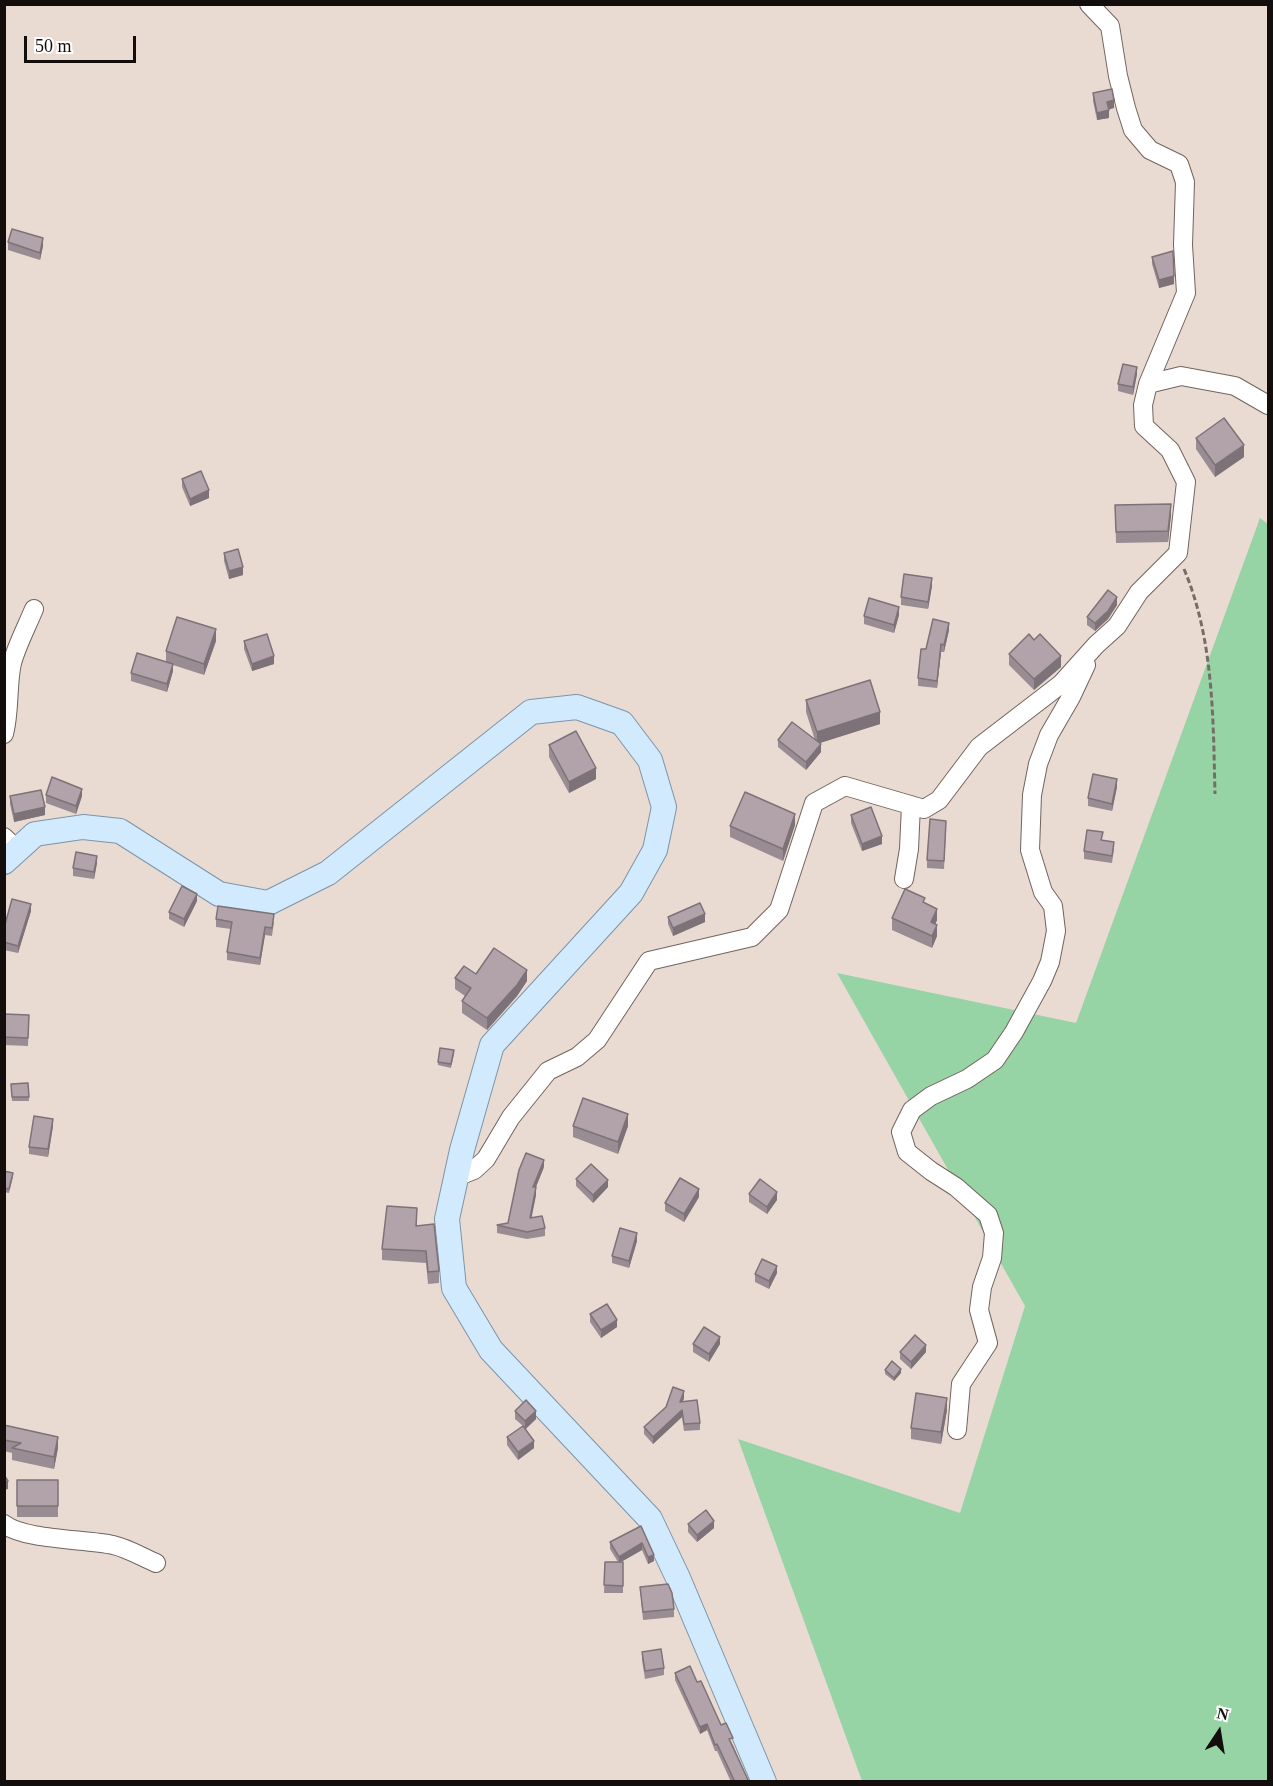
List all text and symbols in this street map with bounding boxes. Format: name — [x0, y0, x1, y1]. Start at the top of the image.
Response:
scale bar — [27, 24, 140, 62]
text: 50 m — [35, 36, 72, 56]
north arrow — [1189, 1702, 1249, 1762]
text: N — [1215, 1704, 1230, 1723]

